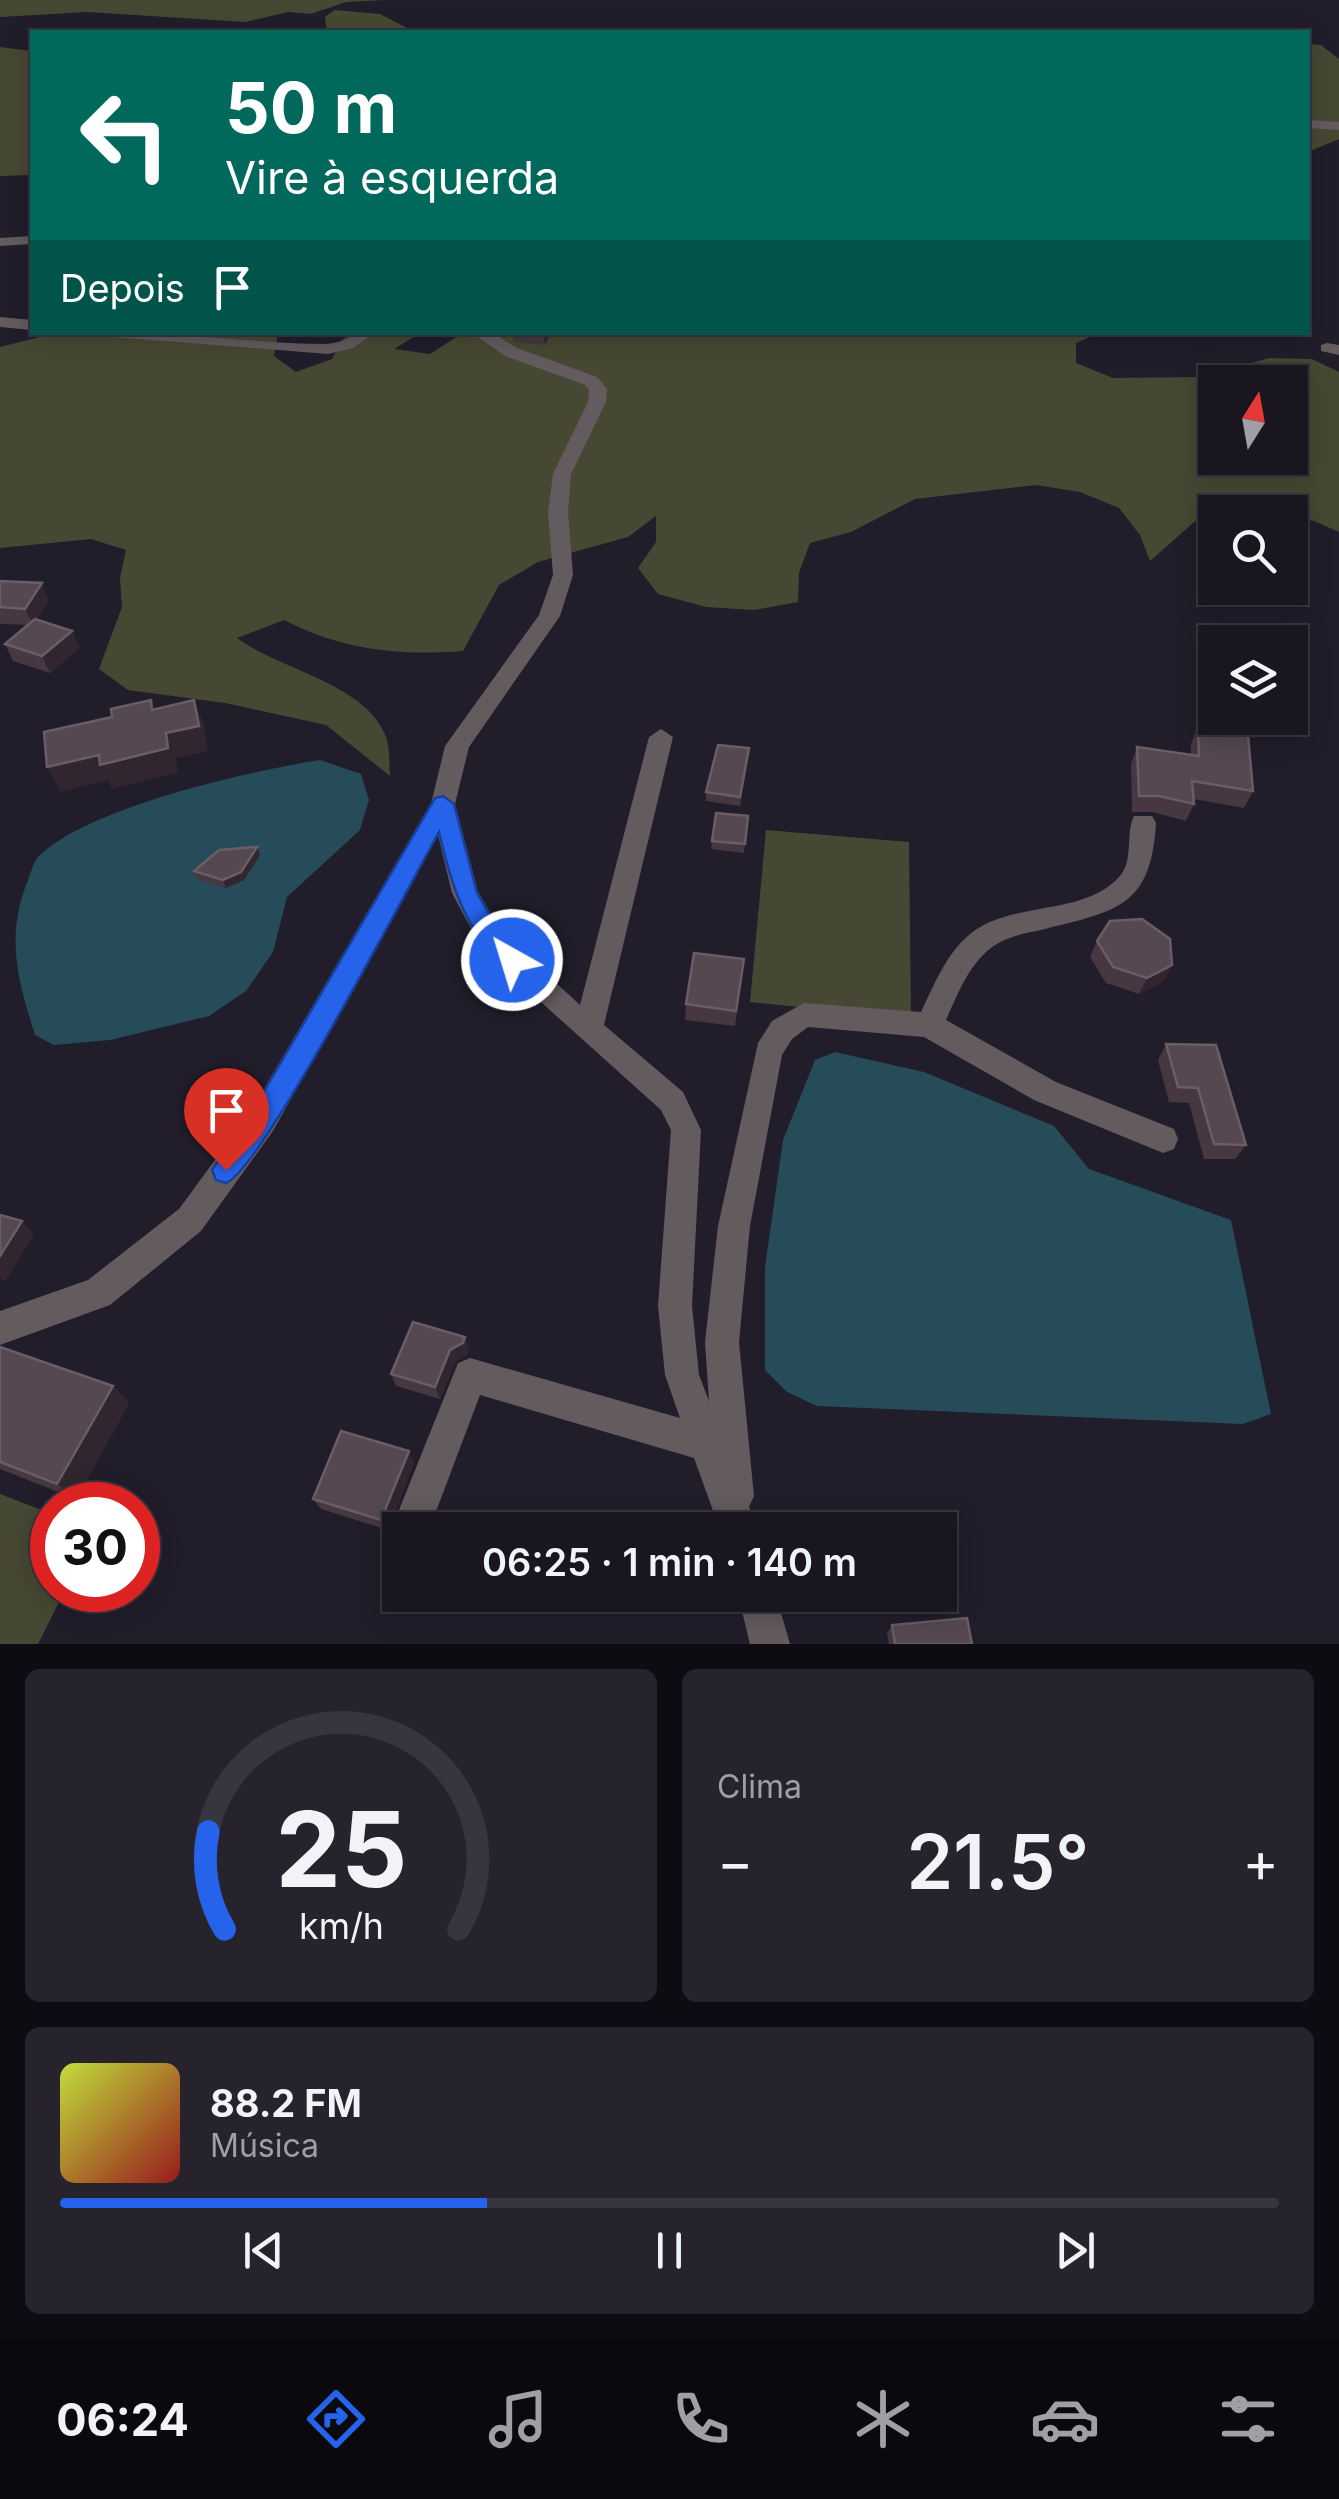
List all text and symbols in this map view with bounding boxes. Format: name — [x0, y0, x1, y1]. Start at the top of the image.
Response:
text: 50 m — [225, 65, 397, 150]
icon: left — [60, 70, 190, 200]
text: Vire à esquerda — [225, 150, 559, 205]
icon: arrive — [205, 260, 260, 315]
text: Depois — [60, 265, 185, 311]
north arrow — [1198, 365, 1308, 475]
map controls — [1198, 365, 1308, 735]
button: search — [1198, 495, 1308, 605]
button: layers — [1198, 625, 1308, 735]
position arrow — [460, 908, 564, 1012]
pin — [184, 1068, 269, 1171]
icon: arrive — [199, 1083, 254, 1138]
speed limit sign: 30 — [30, 1482, 160, 1612]
text: 06:25 · 1 min · 140 m — [482, 1539, 857, 1585]
text: Clima — [717, 1767, 802, 1806]
text: 25 — [275, 1786, 407, 1912]
text: 21.5° — [907, 1816, 1089, 1907]
text: − — [717, 1829, 753, 1895]
text: + — [1243, 1829, 1279, 1895]
text: km/h — [299, 1904, 383, 1948]
text: 88.2 FM — [210, 2080, 362, 2126]
text: Música — [210, 2126, 319, 2165]
icon: previous — [236, 2223, 291, 2278]
icon: pause — [642, 2223, 697, 2278]
icon: next — [1048, 2223, 1103, 2278]
icon: directions — [301, 2384, 371, 2454]
icon: music — [483, 2384, 553, 2454]
icon: phone — [666, 2384, 736, 2454]
icon: climate — [848, 2384, 918, 2454]
icon: car — [1030, 2384, 1100, 2454]
icon: filters — [1213, 2384, 1283, 2454]
text: 06:24 — [56, 2392, 189, 2447]

